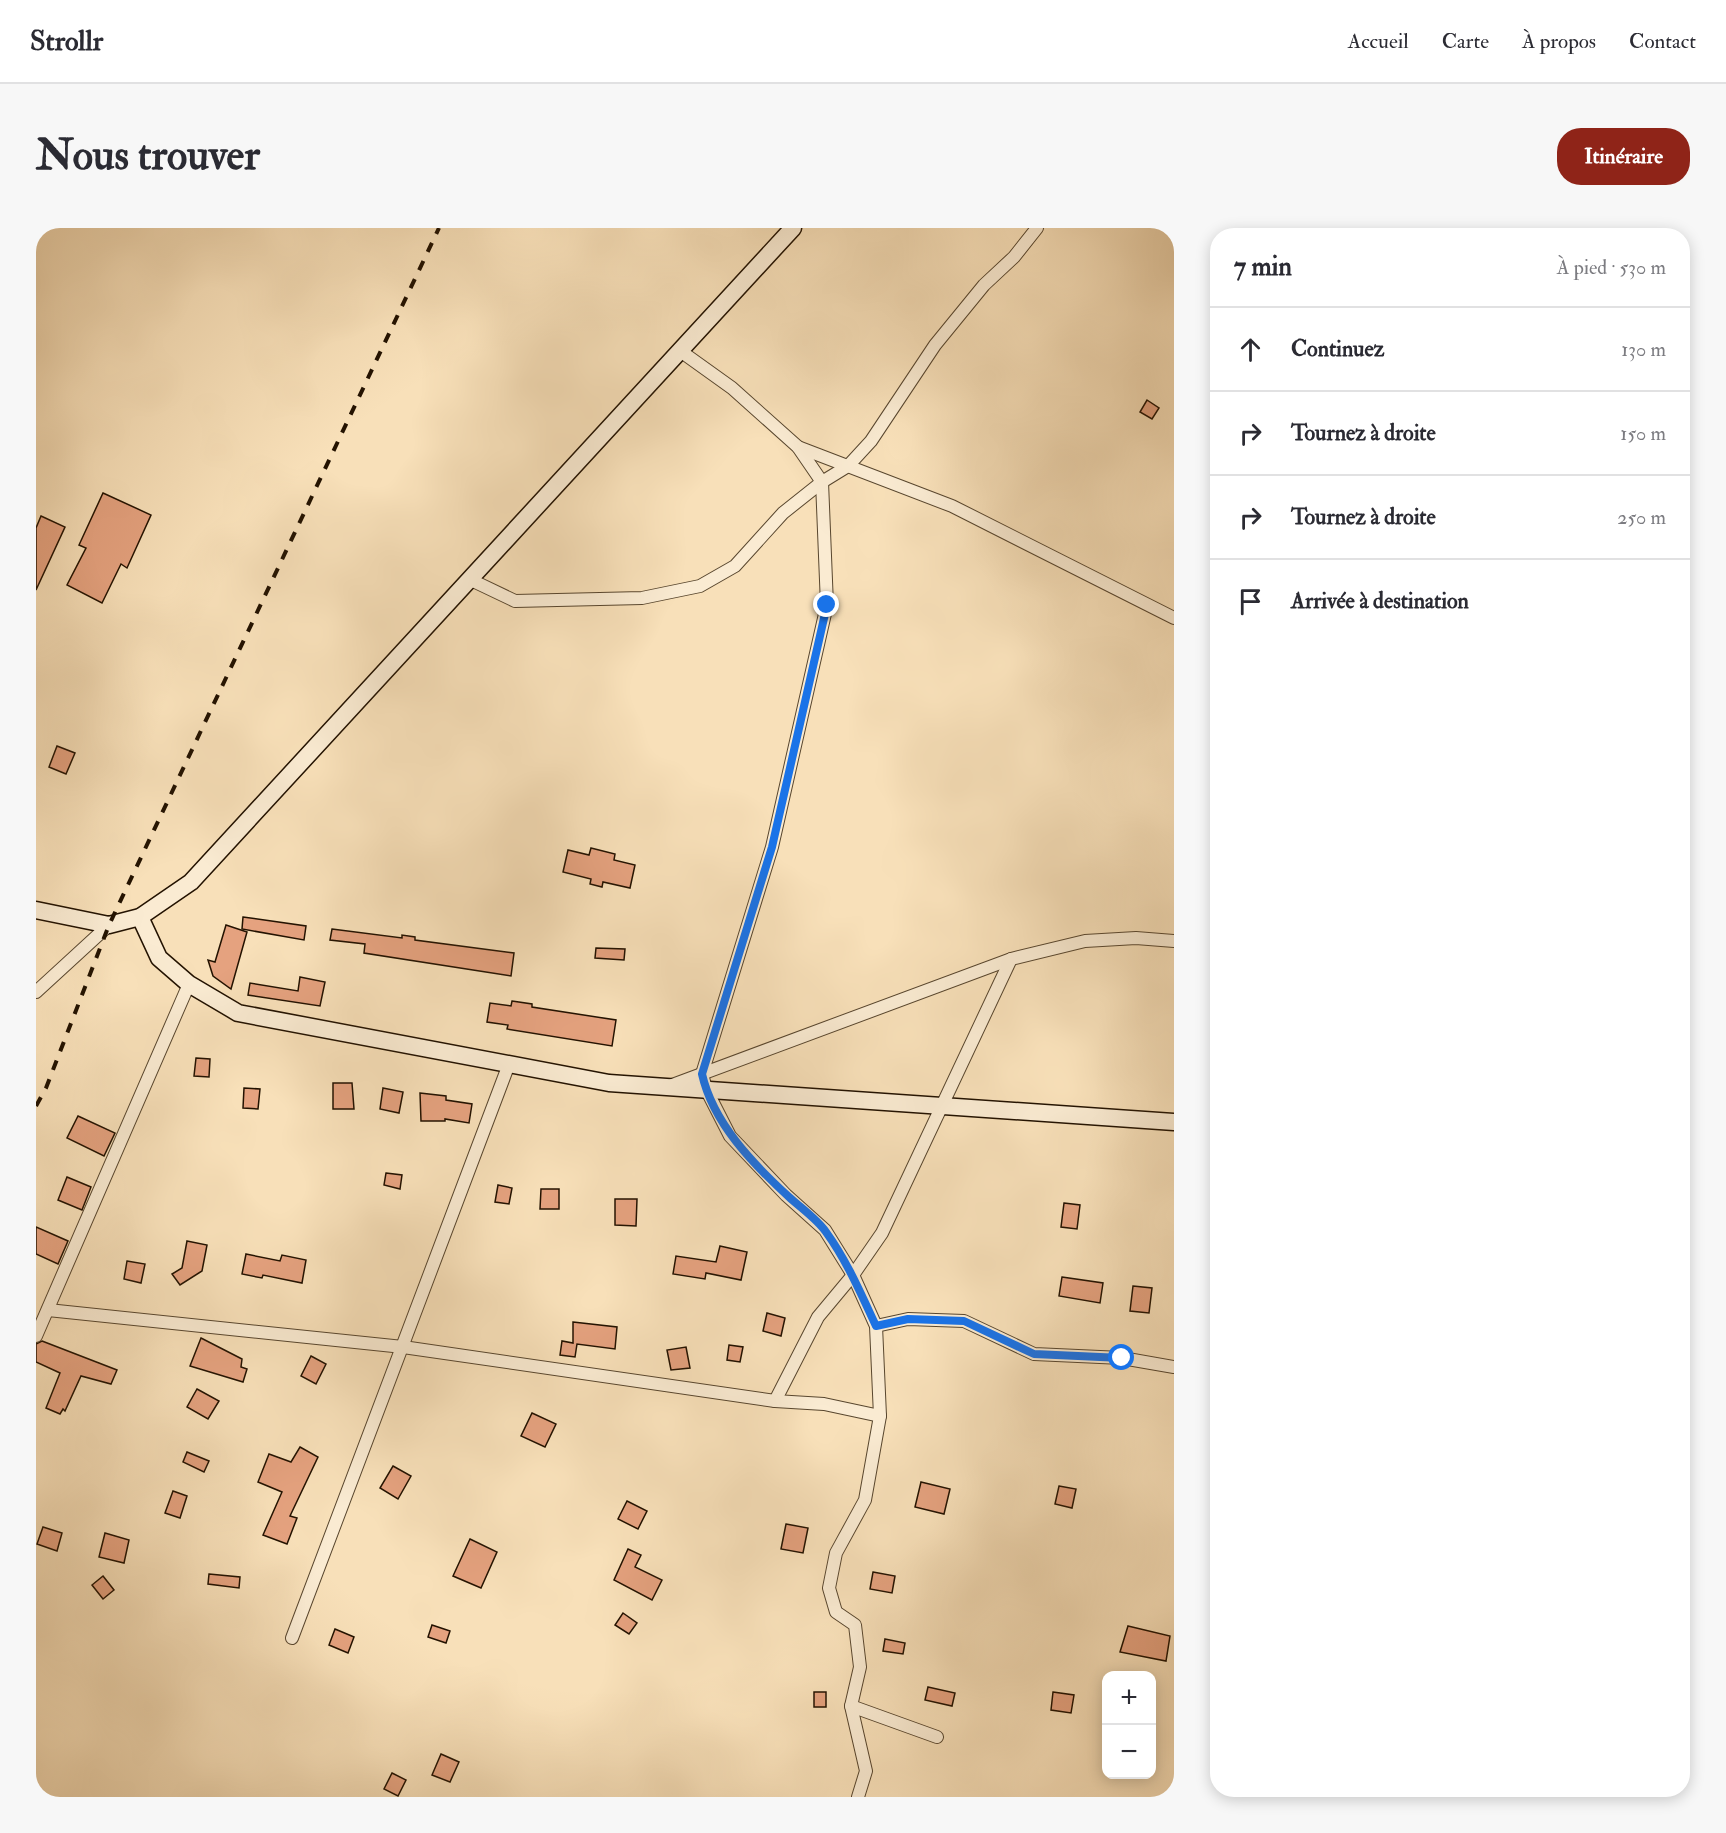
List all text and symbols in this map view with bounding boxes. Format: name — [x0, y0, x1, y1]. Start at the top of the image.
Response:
text: Strollr — [30, 24, 103, 59]
text: Accueil — [1348, 28, 1409, 55]
text: Carte — [1442, 28, 1489, 55]
text: À propos — [1522, 28, 1596, 55]
text: Contact — [1629, 28, 1696, 55]
button: Itinéraire — [1557, 128, 1690, 185]
text: Nous trouver — [36, 130, 260, 182]
text: 7 min — [1234, 251, 1292, 283]
text: À pied · 530 m — [1557, 255, 1666, 280]
icon: ahead — [1234, 333, 1267, 366]
text: Continuez — [1291, 335, 1384, 363]
text: 130 m — [1621, 337, 1666, 362]
icon: right — [1234, 417, 1267, 450]
text: Tournez à droite — [1291, 419, 1436, 447]
text: 150 m — [1620, 421, 1666, 446]
icon: right — [1234, 501, 1267, 534]
text: Tournez à droite — [1291, 503, 1436, 531]
text: 250 m — [1617, 505, 1666, 530]
icon: arrive — [1234, 585, 1267, 618]
text: Arrivée à destination — [1291, 587, 1469, 615]
route end — [813, 591, 839, 617]
route start — [1108, 1344, 1134, 1370]
map controls — [1102, 1671, 1156, 1779]
button: + — [1102, 1671, 1156, 1725]
button: − — [1102, 1725, 1156, 1779]

